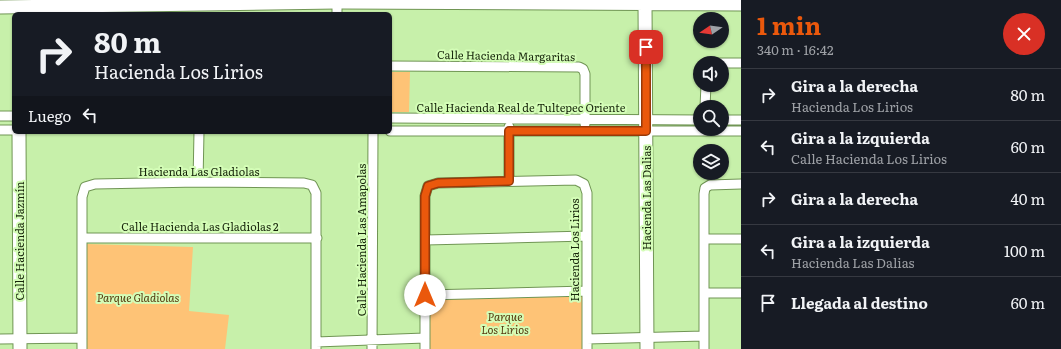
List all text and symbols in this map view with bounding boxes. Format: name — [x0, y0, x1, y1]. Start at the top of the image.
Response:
text: 1 min — [757, 7, 821, 42]
north arrow — [693, 12, 729, 48]
map controls — [693, 12, 729, 180]
button: close — [1003, 13, 1045, 55]
text: 80 m — [94, 20, 161, 62]
icon: right — [28, 28, 80, 80]
pin — [629, 30, 663, 64]
icon: arrive — [635, 36, 657, 58]
text: 340 m · 16:42 — [757, 40, 834, 59]
street label: Calle Hacienda Margaritas — [437, 46, 575, 64]
button: sound — [693, 56, 729, 92]
text: Hacienda Los Lirios — [94, 58, 263, 85]
text: Gira a la derecha — [791, 74, 918, 97]
text: 80 m — [1011, 83, 1045, 106]
icon: right — [757, 84, 779, 106]
text: Hacienda Los Lirios — [791, 97, 913, 116]
street label: Calle Hacienda Real de Tultepec Oriente — [417, 99, 626, 115]
button: search — [693, 100, 729, 136]
text: Luego — [28, 104, 71, 127]
icon: left — [79, 104, 101, 126]
text: Gira a la izquierda — [791, 126, 930, 149]
text: 60 m — [1011, 135, 1045, 158]
icon: left — [757, 136, 779, 158]
button: layers — [693, 144, 729, 180]
street label: Hacienda Las Dalias — [638, 146, 654, 250]
text: Calle Hacienda Los Lirios — [791, 149, 947, 168]
street label: Hacienda Las Gladiolas — [139, 163, 259, 179]
street label: Calle Hacienda Las Amapolas — [353, 164, 369, 316]
street label: Calle Hacienda Jazmín — [11, 181, 27, 301]
text: Gira a la derecha — [791, 187, 918, 210]
text: 40 m — [1011, 187, 1045, 210]
icon: right — [757, 188, 779, 210]
street label: Hacienda Los Lirios — [566, 198, 582, 302]
street label: Calle Hacienda Las Gladiolas 2 — [121, 218, 279, 234]
text: Gira a la izquierda — [791, 230, 930, 253]
text: 100 m — [1004, 239, 1045, 262]
icon: left — [757, 240, 779, 262]
text: Hacienda Las Dalias — [791, 253, 914, 272]
position arrow — [404, 274, 446, 316]
park label: Parque Gladiolas — [97, 289, 180, 305]
text: Llegada al destino — [791, 291, 928, 314]
text: 60 m — [1011, 291, 1045, 314]
icon: arrive — [757, 292, 779, 314]
park label: Parque Los Lirios — [481, 308, 529, 337]

